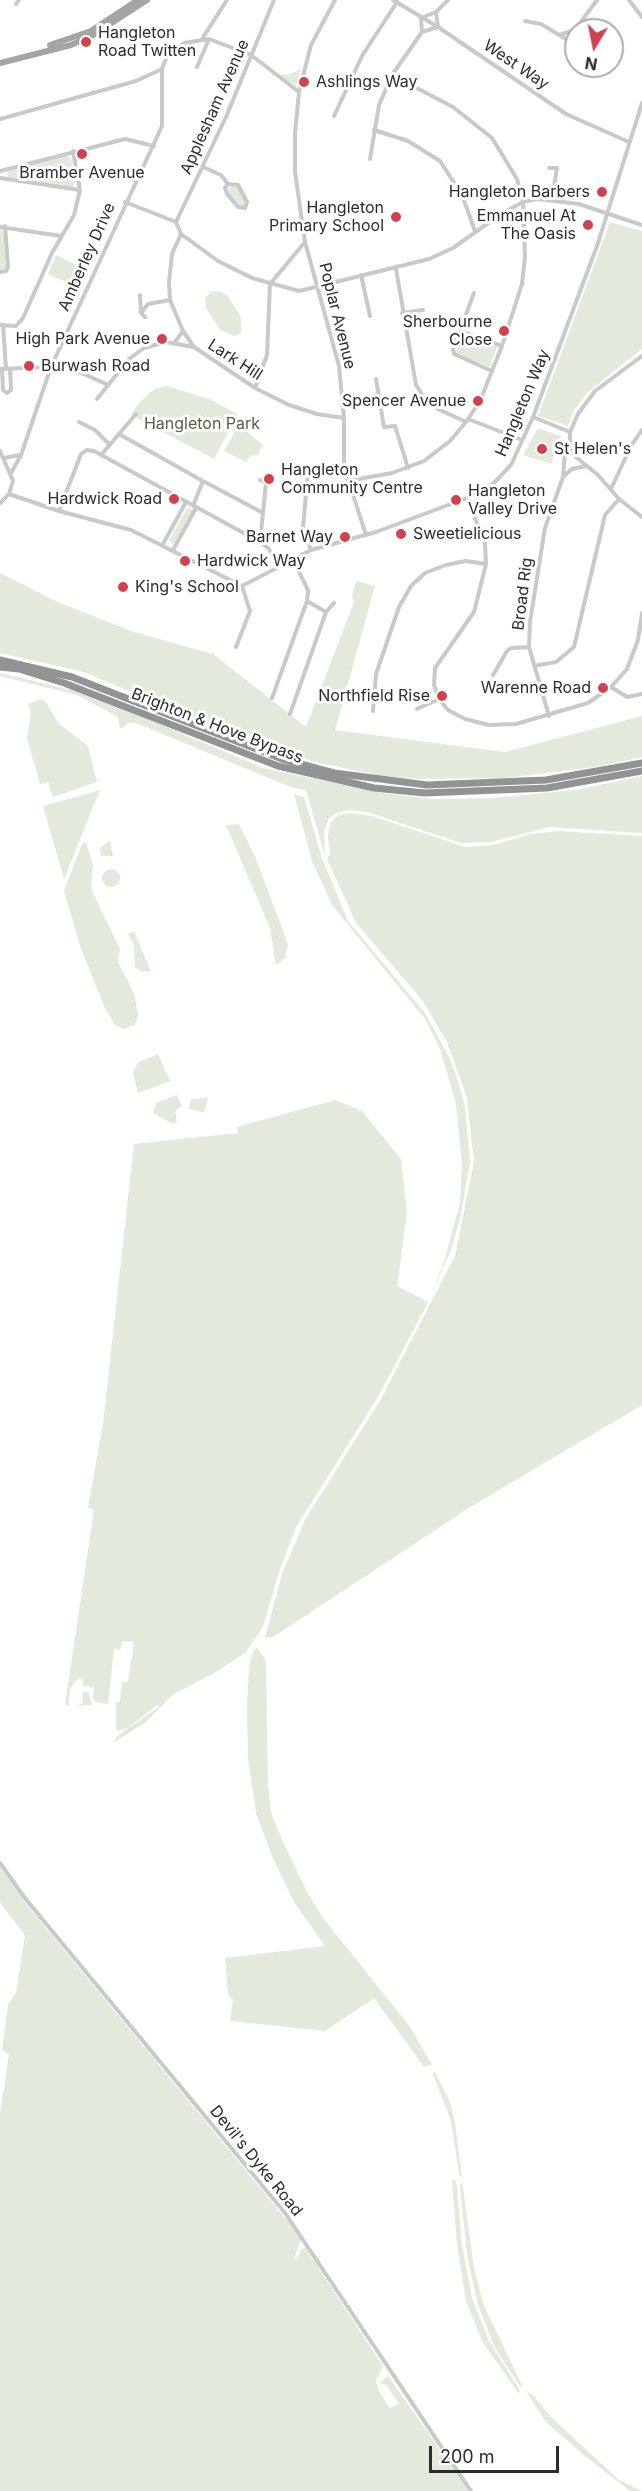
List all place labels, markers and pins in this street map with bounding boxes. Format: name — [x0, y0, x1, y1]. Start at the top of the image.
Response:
place label: Hangleton Road Twitten — [98, 23, 196, 61]
marker: Hangleton Road Twitten — [79, 35, 93, 49]
place label: Ashlings Way — [316, 72, 418, 92]
marker: Ashlings Way — [297, 75, 311, 89]
marker: Bramber Avenue — [75, 147, 89, 161]
place label: Bramber Avenue — [19, 163, 145, 183]
place label: Hangleton Barbers — [449, 182, 590, 202]
marker: Hangleton Barbers — [595, 185, 609, 199]
place label: Hangleton Primary School — [269, 198, 384, 236]
place label: Emmanuel At The Oasis — [477, 206, 576, 244]
marker: Hangleton Primary School — [389, 210, 403, 224]
marker: Emmanuel At The Oasis — [581, 218, 595, 232]
place label: Sherbourne Close — [403, 312, 492, 350]
marker: Sherbourne Close — [497, 324, 511, 338]
place label: High Park Avenue — [16, 329, 150, 349]
marker: High Park Avenue — [155, 332, 169, 346]
place label: Burwash Road — [41, 356, 150, 376]
marker: Burwash Road — [22, 359, 36, 373]
place label: Spencer Avenue — [342, 391, 466, 411]
marker: Spencer Avenue — [471, 394, 485, 408]
place label: St Helen's — [554, 439, 631, 459]
marker: St Helen's — [535, 442, 549, 456]
place label: Hangleton Community Centre — [281, 460, 423, 498]
marker: Hangleton Community Centre — [262, 472, 276, 486]
place label: Hangleton Valley Drive — [468, 481, 557, 519]
place label: Hardwick Road — [48, 489, 162, 509]
marker: Hardwick Road — [167, 492, 181, 506]
marker: Hangleton Valley Drive — [449, 493, 463, 507]
place label: Sweetielicious — [413, 524, 521, 544]
place label: Barnet Way — [246, 527, 333, 547]
marker: Sweetielicious — [394, 527, 408, 541]
marker: Barnet Way — [338, 530, 352, 544]
place label: Hardwick Way — [197, 551, 306, 571]
marker: Hardwick Way — [178, 554, 192, 568]
place label: King's School — [135, 577, 239, 597]
marker: King's School — [116, 580, 130, 594]
place label: Warenne Road — [481, 678, 591, 698]
marker: Warenne Road — [596, 681, 610, 695]
place label: Northfield Rise — [318, 686, 430, 706]
marker: Northfield Rise — [435, 689, 449, 703]

